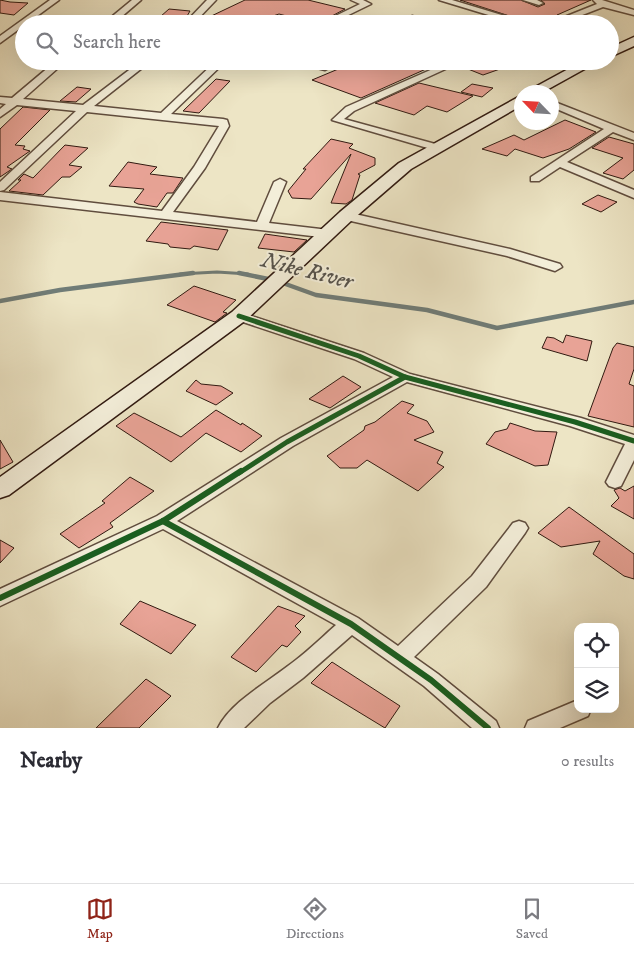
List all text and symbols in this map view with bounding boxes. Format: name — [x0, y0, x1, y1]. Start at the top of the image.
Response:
search box — [15, 15, 619, 70]
icon: search — [33, 29, 61, 57]
text: Search here — [73, 31, 161, 54]
north arrow — [514, 85, 559, 130]
water label: Nike River — [257, 246, 357, 296]
map controls — [574, 623, 619, 713]
button: locate — [574, 623, 619, 668]
button: layers — [574, 668, 619, 713]
text: Nearby — [20, 748, 82, 774]
text: 0 results — [561, 751, 614, 771]
tab: Map — [86, 895, 114, 943]
tab: Directions — [286, 895, 344, 943]
tab: Saved — [516, 895, 548, 943]

